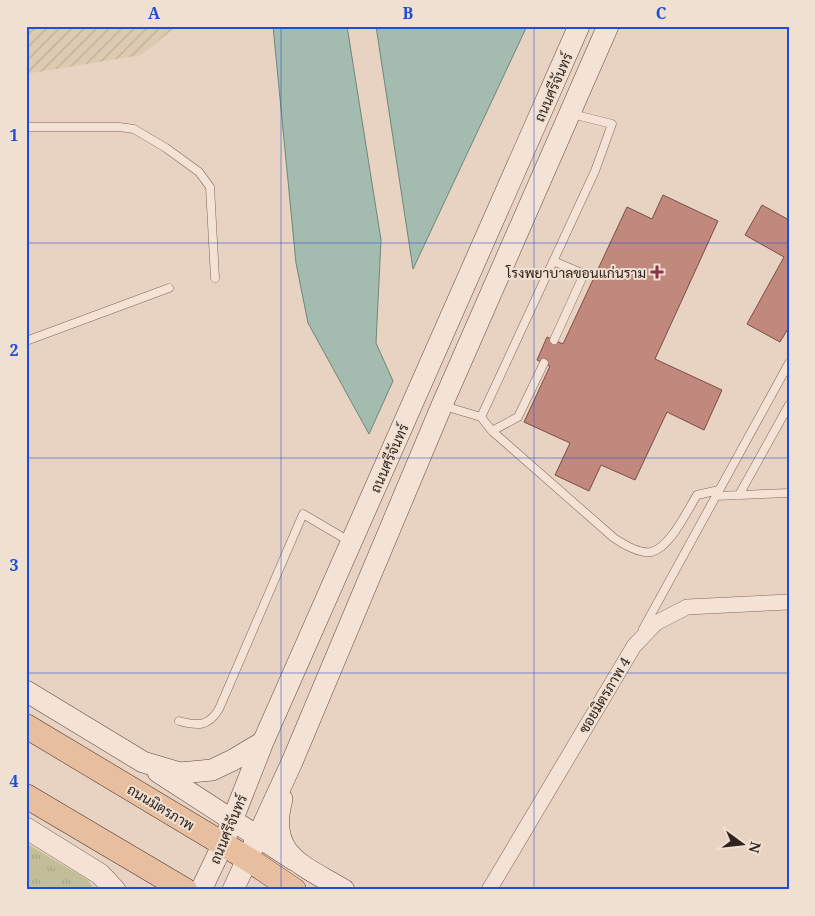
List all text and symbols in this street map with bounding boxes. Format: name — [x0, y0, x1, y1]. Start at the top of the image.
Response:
text: A — [148, 2, 161, 24]
text: B — [403, 2, 414, 24]
text: C — [656, 2, 667, 24]
street label: ถนนศรีจันทร์ — [529, 49, 577, 125]
text: 1 — [9, 124, 19, 146]
place label: โรงพยาบาลขอนแก่นราม — [505, 263, 646, 282]
marker: โรงพยาบาลขอนแก่นราม — [650, 265, 664, 279]
text: 2 — [9, 339, 19, 361]
street label: ถนนศรีจันทร์ — [365, 420, 413, 496]
text: 3 — [9, 554, 19, 576]
street label: ซอยมิตรภาพ 4 — [574, 653, 634, 737]
text: 4 — [9, 770, 19, 792]
street label: ถนนมิตรภาพ — [124, 779, 198, 835]
street label: ถนนศรีจันทร์ — [205, 791, 251, 867]
north arrow — [718, 818, 768, 868]
text: N — [744, 840, 766, 855]

